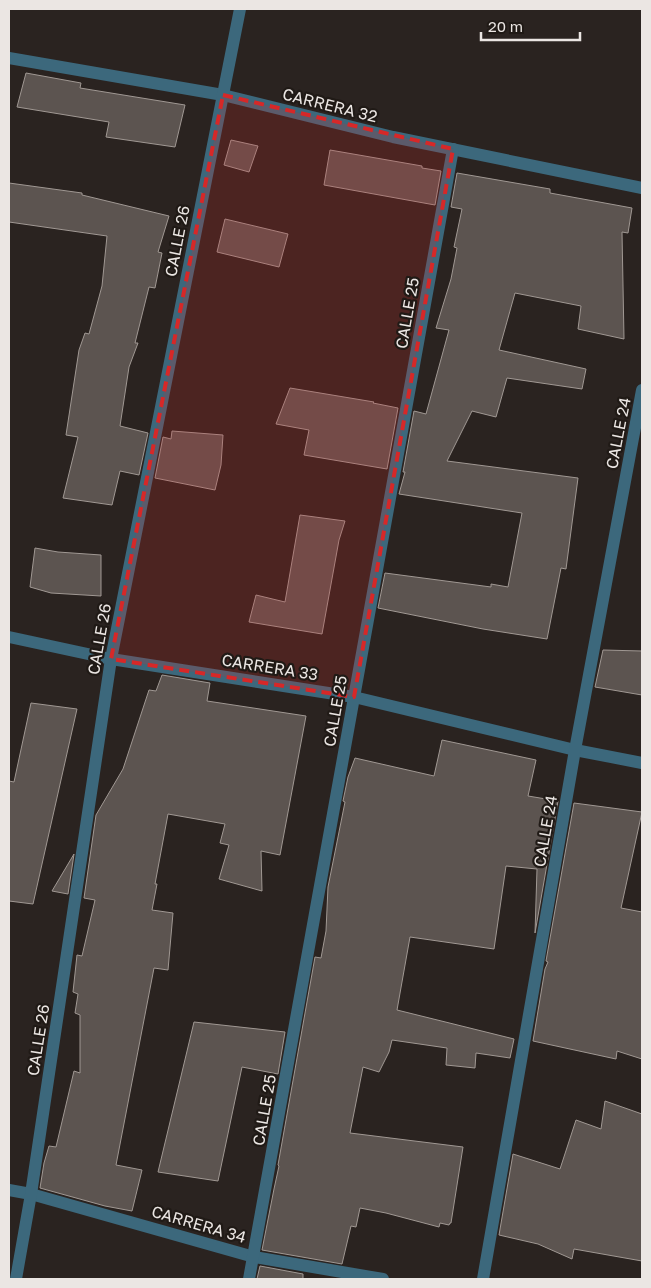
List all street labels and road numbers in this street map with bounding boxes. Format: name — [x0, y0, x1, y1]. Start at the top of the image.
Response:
street label: CARRERA 32 — [280, 84, 380, 126]
street label: CALLE 26 — [160, 204, 194, 278]
street label: CALLE 25 — [391, 276, 423, 350]
street label: CALLE 24 — [601, 396, 635, 470]
street label: CALLE 26 — [83, 602, 115, 676]
street label: CARRERA 33 — [220, 650, 320, 684]
street label: CALLE 25 — [319, 674, 351, 748]
street label: CALLE 24 — [529, 794, 561, 868]
street label: CALLE 26 — [22, 1003, 54, 1077]
street label: CALLE 25 — [248, 1073, 280, 1147]
street label: CARRERA 34 — [149, 1201, 249, 1247]

